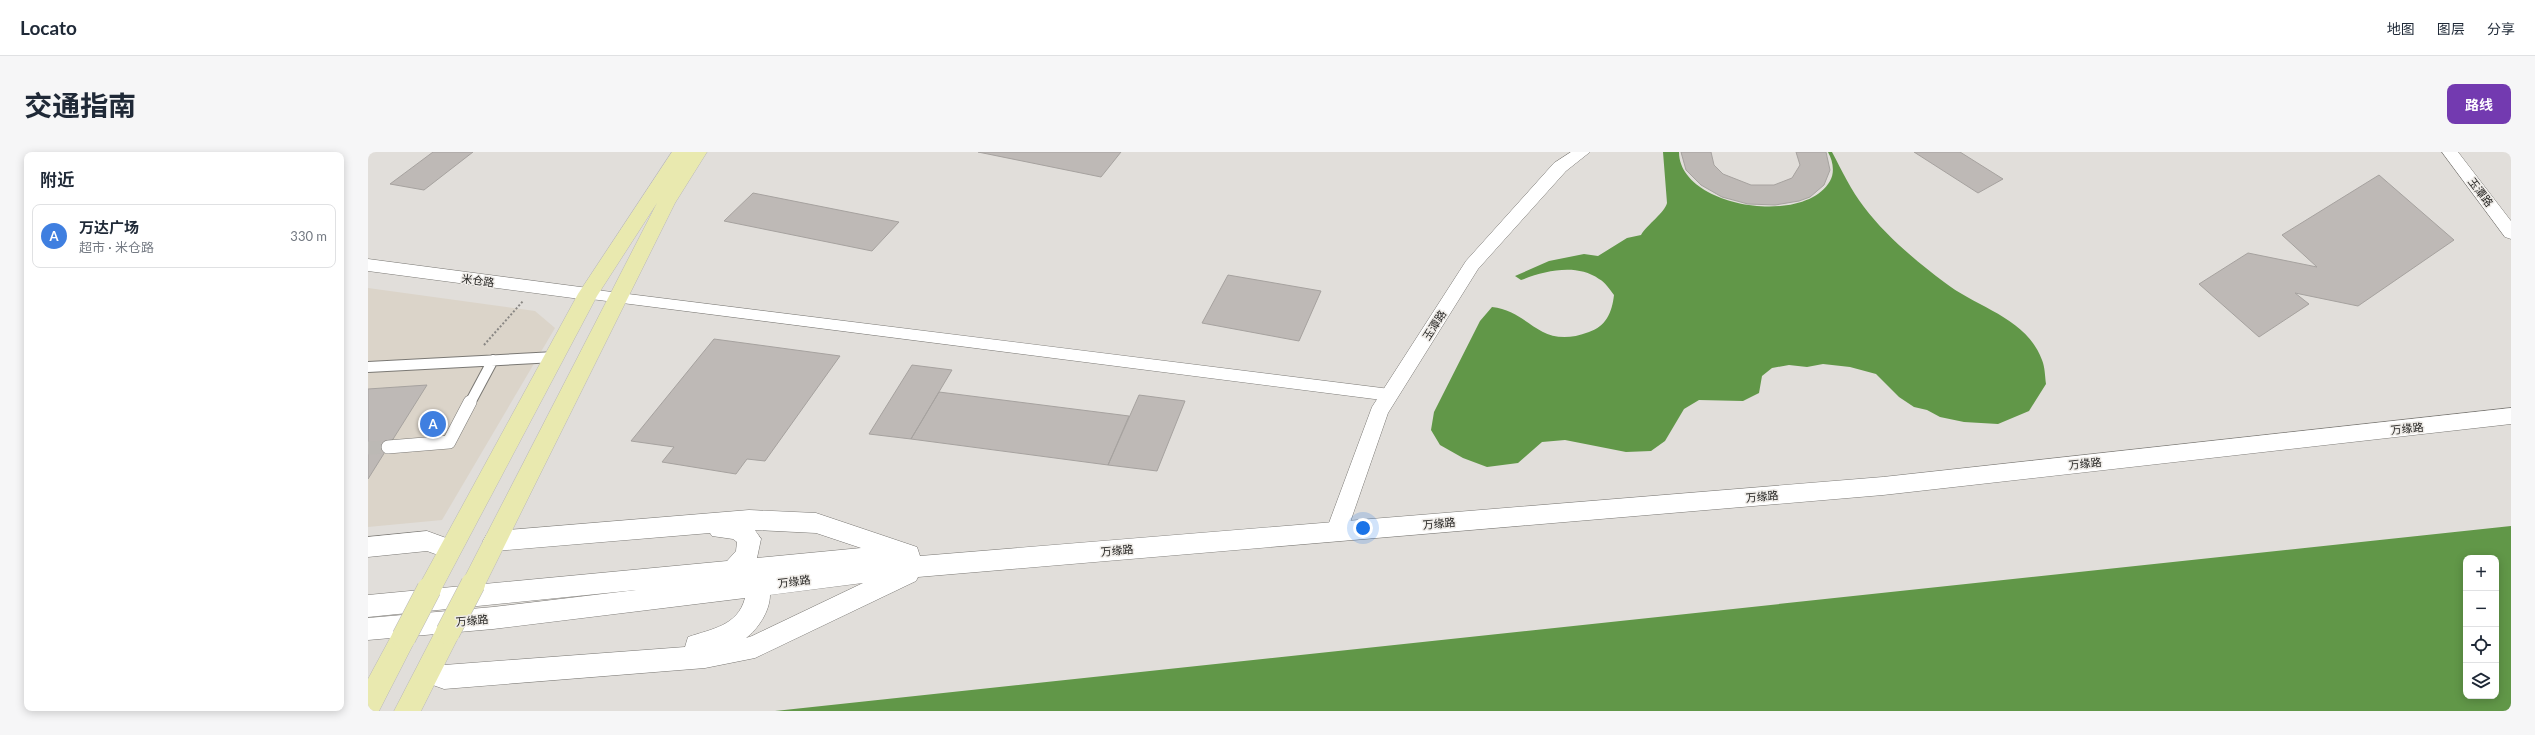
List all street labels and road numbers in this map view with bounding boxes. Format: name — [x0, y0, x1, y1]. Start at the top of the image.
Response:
street label: 玉潭路 — [2466, 175, 2496, 209]
street label: 米仓路 — [461, 271, 495, 289]
street label: 玉潭路 — [1420, 308, 1448, 342]
street label: 万缘路 — [2390, 420, 2424, 436]
street label: 万缘路 — [2068, 455, 2102, 471]
street label: 万缘路 — [1745, 488, 1779, 504]
street label: 万缘路 — [1422, 515, 1456, 531]
street label: 万缘路 — [1100, 542, 1134, 558]
street label: 万缘路 — [777, 573, 811, 589]
street label: 万缘路 — [455, 612, 489, 628]

